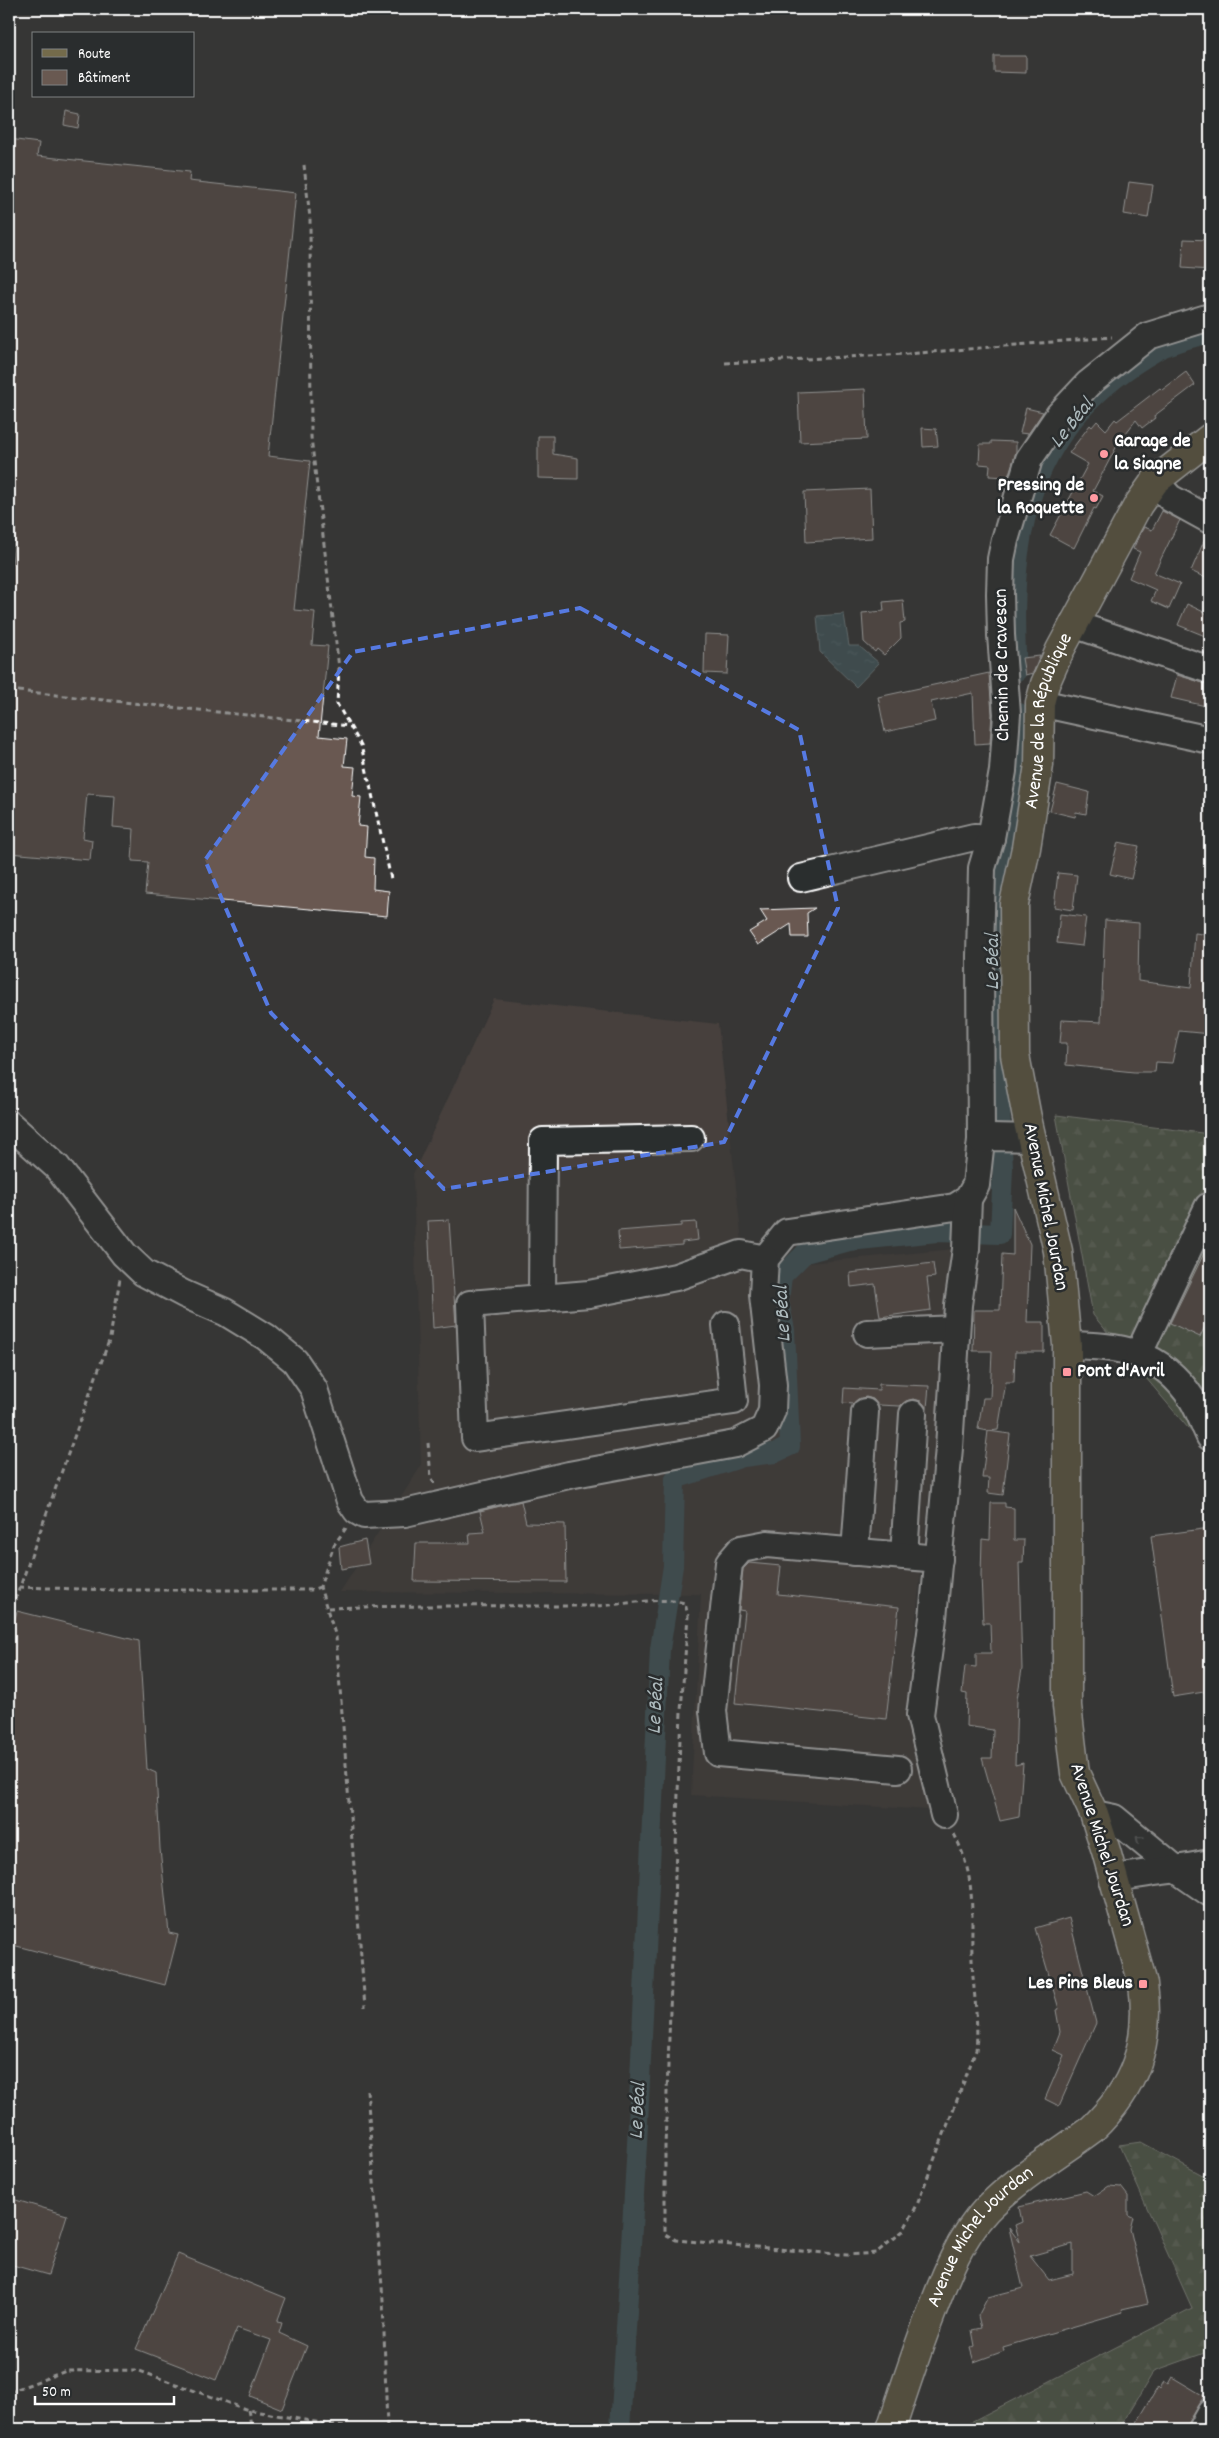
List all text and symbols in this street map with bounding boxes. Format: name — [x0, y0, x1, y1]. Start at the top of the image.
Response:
legend — [32, 32, 195, 98]
text: Route — [78, 44, 111, 66]
text: Bâtiment — [78, 68, 131, 90]
water label: Le Béal — [1044, 391, 1104, 455]
place label: Garage de la Siagne — [1114, 428, 1191, 479]
marker: Garage de la Siagne — [1098, 448, 1110, 460]
place label: Pressing de la Roquette — [997, 472, 1084, 523]
marker: Pressing de la Roquette — [1088, 492, 1100, 504]
street label: Chemin de Cravesan — [988, 588, 1018, 742]
street label: Avenue de la République — [1018, 628, 1081, 811]
water label: Le Béal — [979, 932, 1009, 990]
street label: Avenue Michel Jourdan — [1015, 1121, 1075, 1293]
water label: Le Béal — [767, 1283, 800, 1343]
place label: Pont d'Avril — [1077, 1358, 1165, 1386]
marker: Pont d'Avril — [1061, 1366, 1073, 1378]
water label: Le Béal — [641, 1675, 674, 1735]
street label: Avenue Michel Jourdan — [1061, 1760, 1141, 1930]
one-way arrow — [1136, 1836, 1145, 1845]
place label: Les Pins Bleus — [1028, 1970, 1133, 1998]
marker: Les Pins Bleus — [1137, 1978, 1149, 1990]
water label: Le Béal — [623, 2080, 656, 2140]
street label: Avenue Michel Jourdan — [921, 2160, 1040, 2312]
scale bar — [35, 2373, 174, 2405]
text: 50 m — [42, 2382, 71, 2404]

